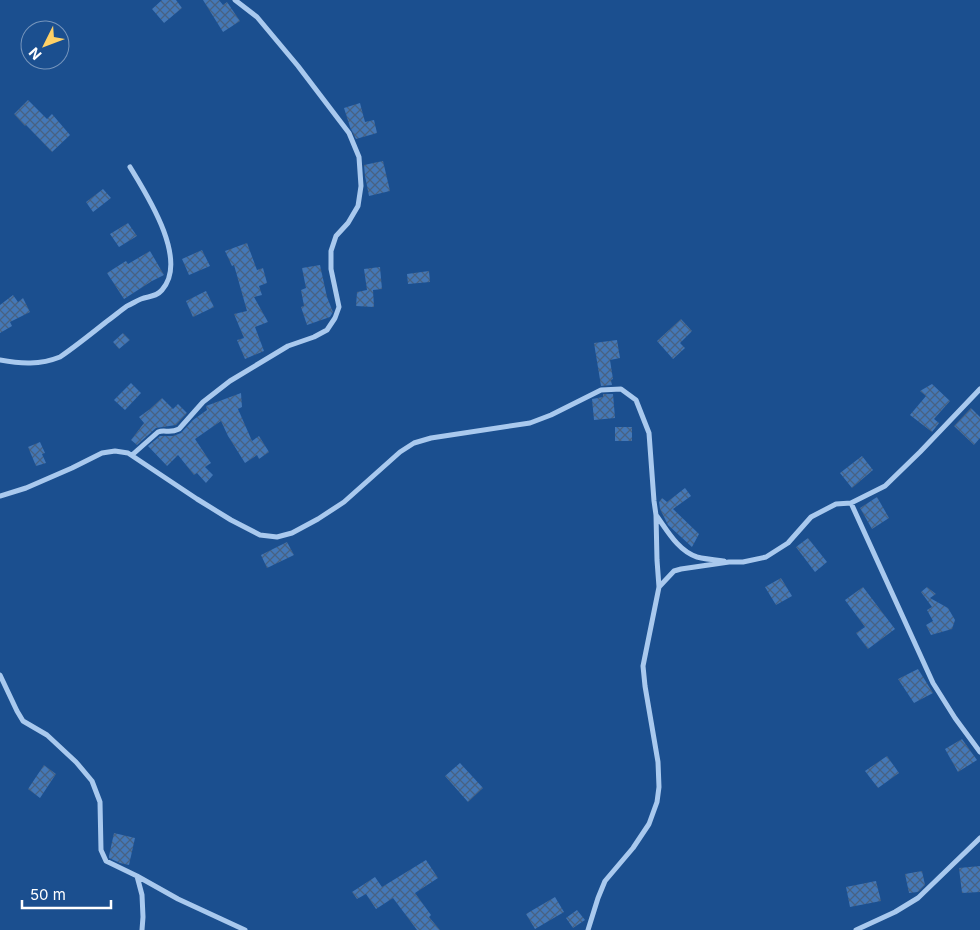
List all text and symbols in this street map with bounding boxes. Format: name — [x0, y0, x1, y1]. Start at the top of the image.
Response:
north arrow — [20, 20, 70, 70]
text: N — [25, 44, 45, 64]
scale bar — [22, 878, 111, 910]
text: 50 m — [30, 885, 66, 904]

